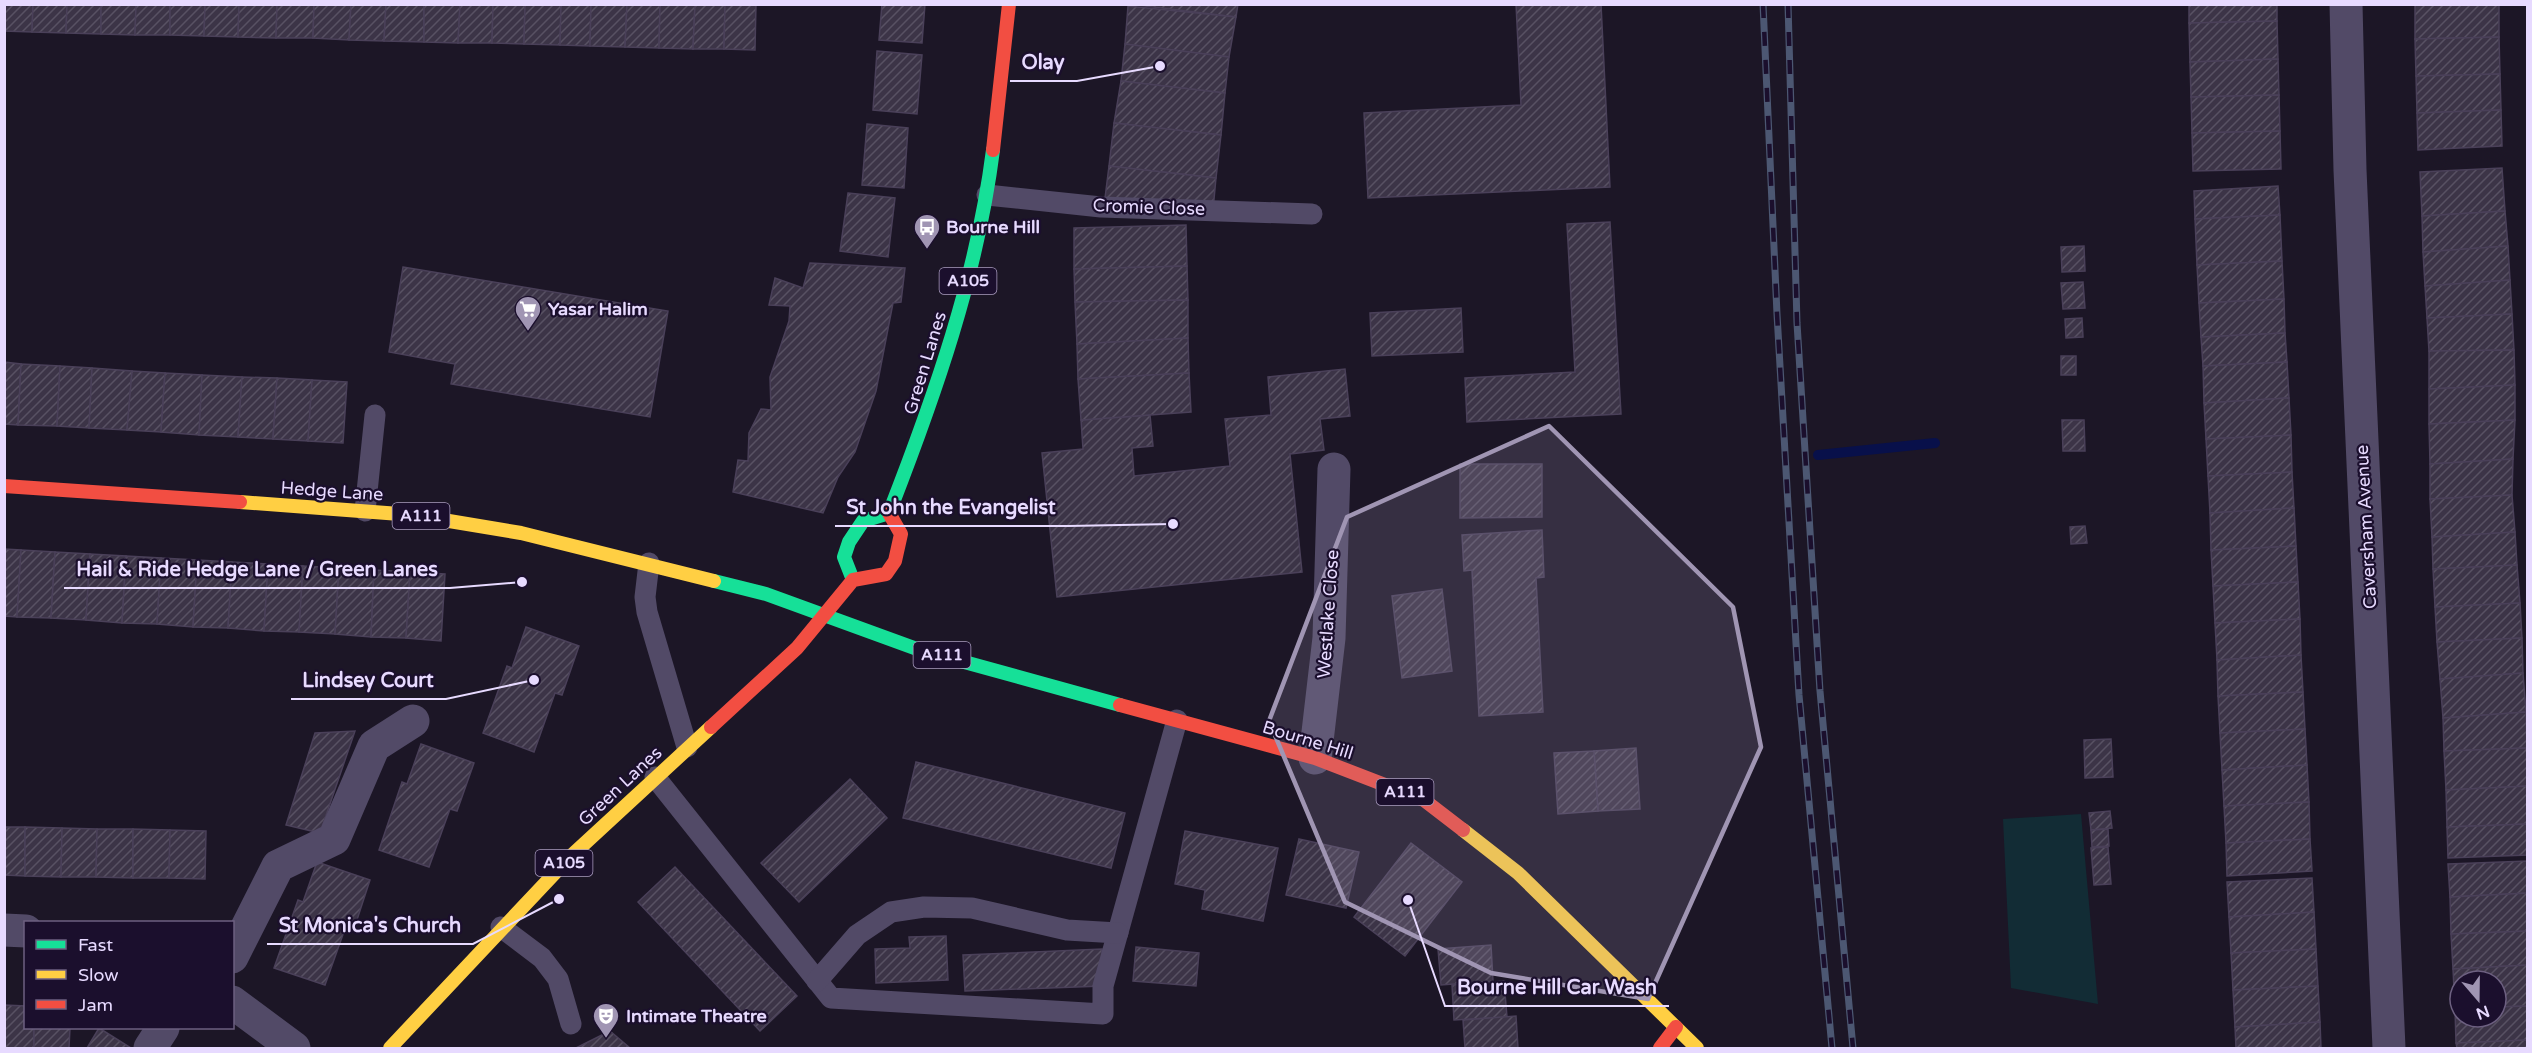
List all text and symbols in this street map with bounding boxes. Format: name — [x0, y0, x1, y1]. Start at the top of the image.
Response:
callout: Olay — [1010, 43, 1077, 81]
text: Olay — [1022, 51, 1065, 75]
street label: Cromie Close — [1092, 194, 1206, 220]
bus stop icon: Bourne Hill — [912, 212, 942, 250]
place label: Bourne Hill — [946, 216, 1040, 238]
road number: A105 — [940, 268, 996, 294]
supermarket icon: Yasar Halim — [513, 294, 543, 332]
place label: Yasar Halim — [548, 298, 648, 320]
street label: Green Lanes — [899, 309, 951, 417]
street label: Caversham Avenue — [2351, 444, 2381, 610]
street label: Hedge Lane — [280, 476, 384, 506]
callout: St John the Evangelist — [835, 488, 1068, 526]
text: St John the Evangelist — [846, 496, 1056, 520]
road number: A111 — [392, 503, 450, 529]
street label: Westlake Close — [1313, 549, 1343, 679]
callout: Hail & Ride Hedge Lane / Green Lanes — [64, 550, 450, 588]
text: Hail & Ride Hedge Lane / Green Lanes — [76, 558, 438, 582]
road number: A111 — [914, 642, 970, 668]
callout: Lindsey Court — [291, 661, 446, 699]
text: Lindsey Court — [302, 669, 434, 693]
street label: Bourne Hill — [1260, 716, 1356, 764]
street label: Green Lanes — [574, 742, 666, 830]
road number: A111 — [1376, 779, 1434, 805]
road number: A105 — [536, 850, 592, 876]
callout: St Monica's Church — [267, 906, 473, 944]
text: St Monica's Church — [279, 914, 461, 938]
legend — [24, 921, 234, 1029]
text: Fast — [78, 934, 113, 956]
text: Slow — [78, 964, 119, 986]
callout: Bourne Hill Car Wash — [1445, 968, 1669, 1006]
north arrow — [2448, 969, 2508, 1029]
text: Bourne Hill Car Wash — [1457, 976, 1657, 1000]
text: Jam — [78, 994, 113, 1016]
theatre icon: Intimate Theatre — [591, 1001, 621, 1039]
text: N — [2473, 1001, 2492, 1024]
place label: Intimate Theatre — [626, 1005, 767, 1027]

